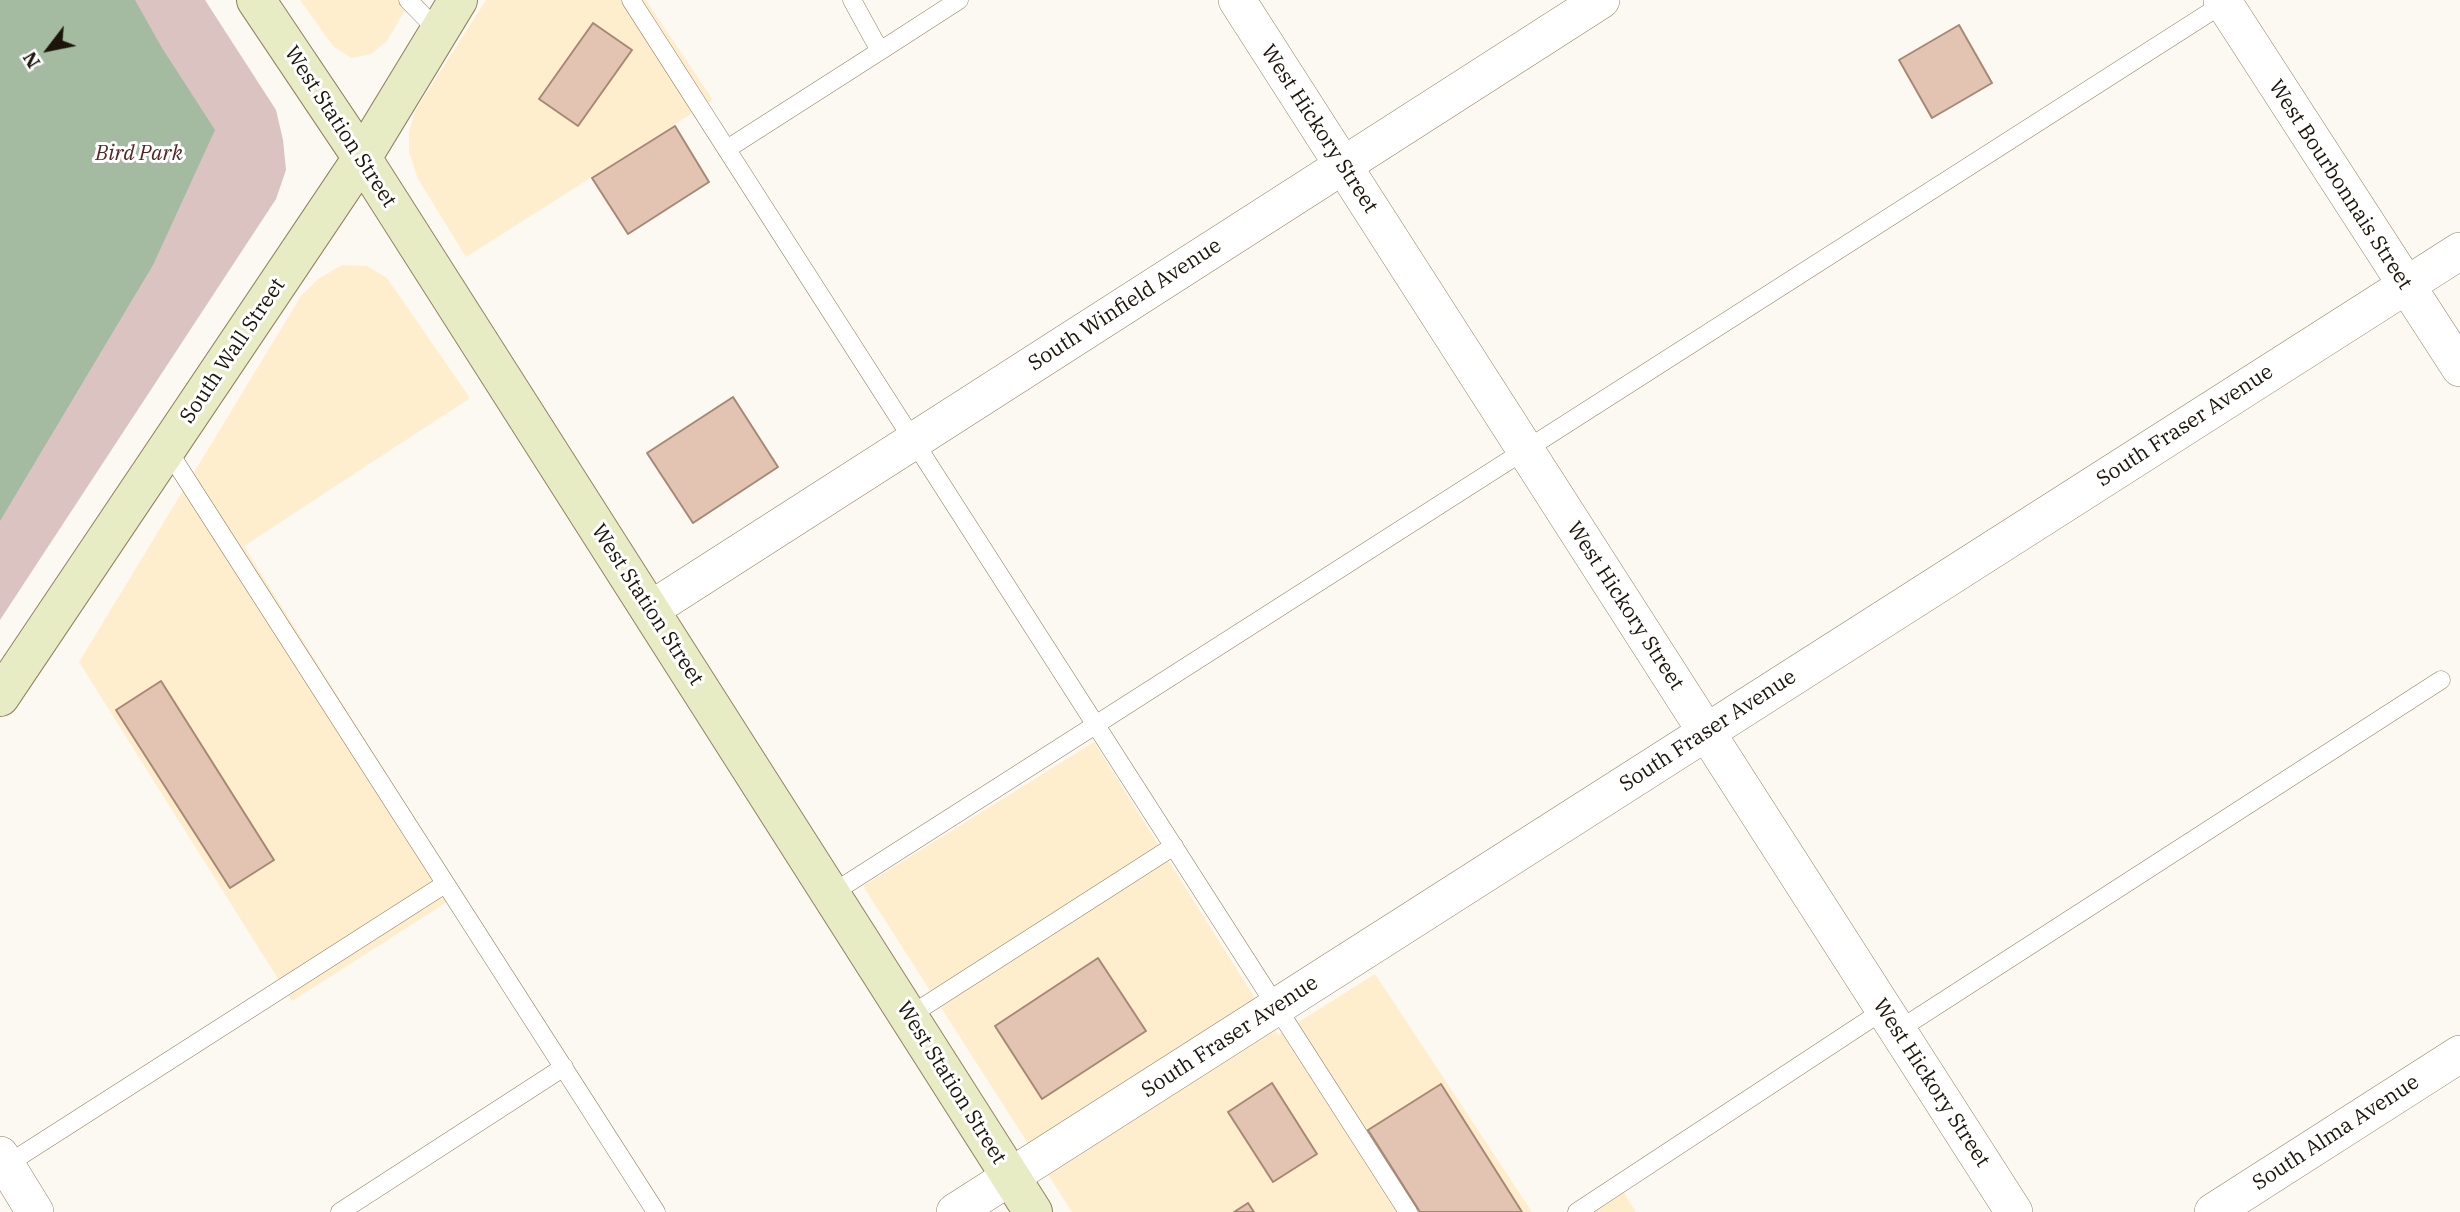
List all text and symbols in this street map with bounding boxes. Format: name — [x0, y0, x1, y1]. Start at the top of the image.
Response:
north arrow — [14, 14, 84, 84]
street label: West Hickory Street — [1255, 40, 1383, 218]
street label: West Station Street — [278, 42, 402, 212]
text: N — [17, 47, 45, 73]
street label: West Bourbonnais Street — [2263, 75, 2417, 295]
park label: Bird Park — [95, 141, 183, 167]
street label: South Winfield Avenue — [1024, 233, 1226, 377]
street label: South Wall Street — [175, 274, 291, 428]
street label: South Fraser Avenue — [2092, 359, 2278, 493]
street label: West Hickory Street — [1561, 517, 1689, 695]
street label: West Station Street — [585, 520, 709, 690]
street label: South Fraser Avenue — [1615, 664, 1801, 798]
street label: South Fraser Avenue — [1137, 970, 1323, 1104]
street label: West Hickory Street — [1867, 994, 1995, 1172]
street label: West Station Street — [891, 997, 1011, 1169]
street label: South Alma Avenue — [2248, 1070, 2424, 1196]

